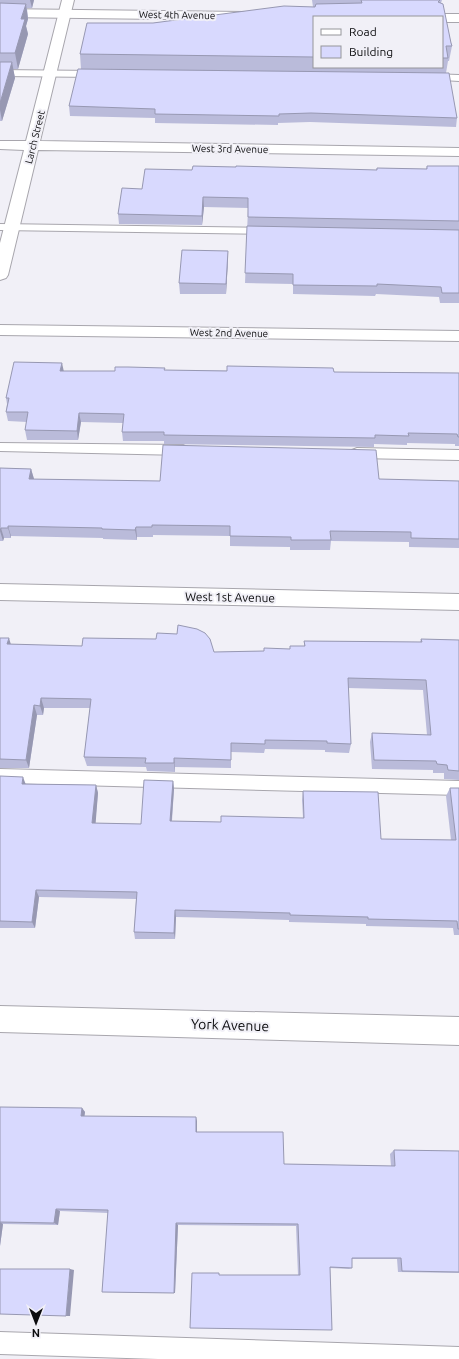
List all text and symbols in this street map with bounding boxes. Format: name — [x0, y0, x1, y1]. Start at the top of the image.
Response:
street label: West 4th Avenue — [139, 9, 215, 21]
legend — [313, 16, 443, 68]
text: Road — [349, 25, 377, 38]
text: Building — [349, 45, 393, 58]
street label: Larch Street — [23, 109, 47, 165]
street label: West 3rd Avenue — [192, 143, 268, 155]
street label: West 2nd Avenue — [190, 327, 268, 339]
street label: West 1st Avenue — [185, 590, 275, 604]
street label: York Avenue — [191, 1016, 269, 1034]
north arrow — [16, 1303, 56, 1343]
text: N — [32, 1327, 40, 1339]

